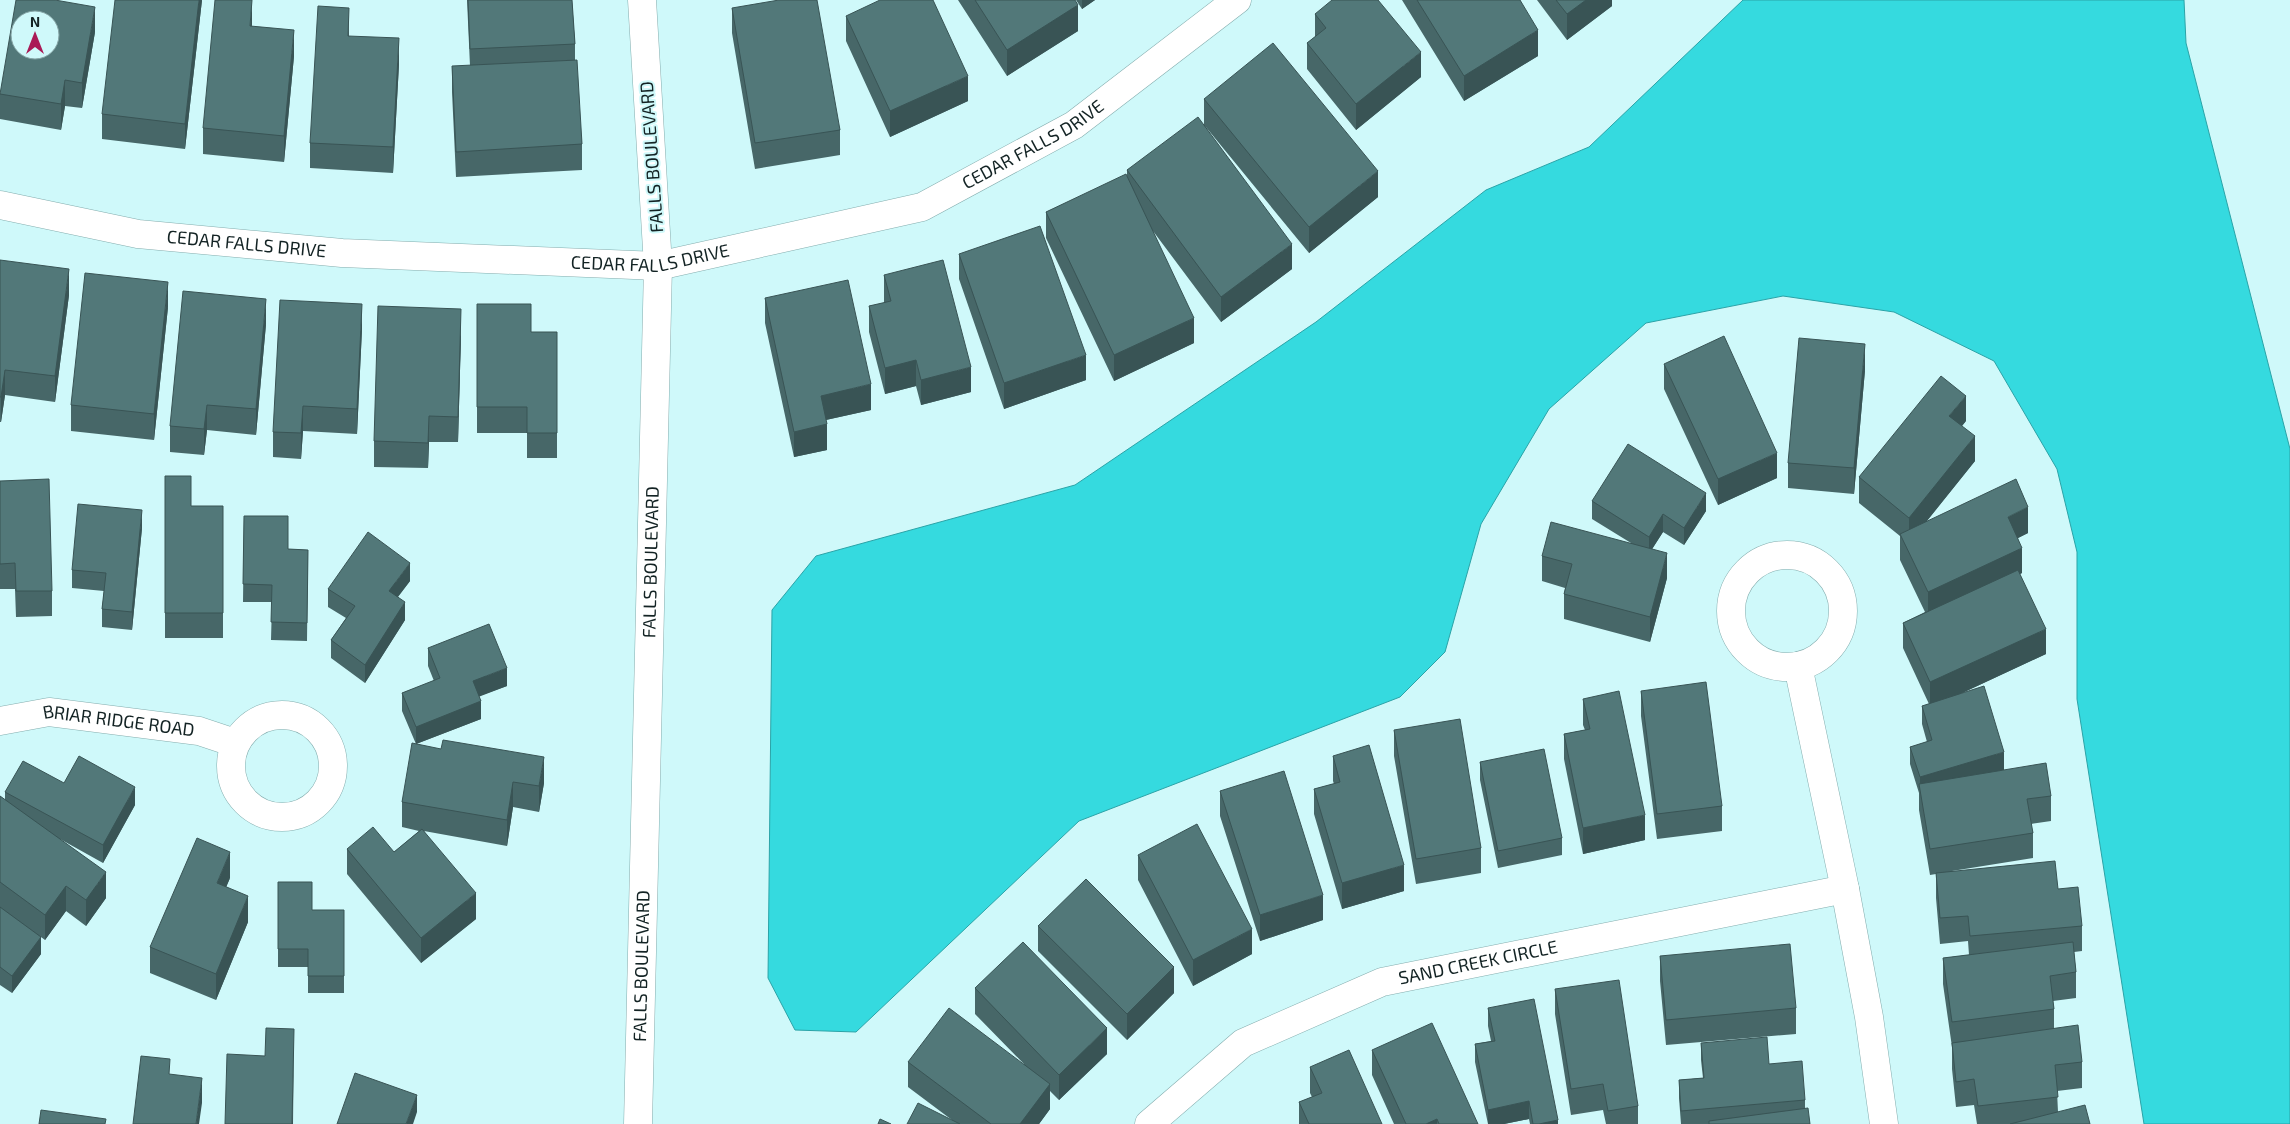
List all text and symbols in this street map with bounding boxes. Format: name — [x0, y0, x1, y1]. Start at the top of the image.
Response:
north arrow — [10, 10, 60, 60]
text: N — [30, 13, 40, 30]
street label: FALLS BOULEVARD — [635, 81, 667, 234]
street label: CEDAR FALLS DRIVE — [958, 94, 1108, 193]
street label: CEDAR FALLS DRIVE — [166, 225, 327, 261]
street label: CEDAR FALLS DRIVE — [570, 238, 731, 276]
street label: FALLS BOULEVARD — [637, 486, 663, 638]
street label: BRIAR RIDGE ROAD — [41, 699, 196, 740]
street label: FALLS BOULEVARD — [628, 890, 653, 1042]
street label: SAND CREEK CIRCLE — [1397, 935, 1559, 988]

